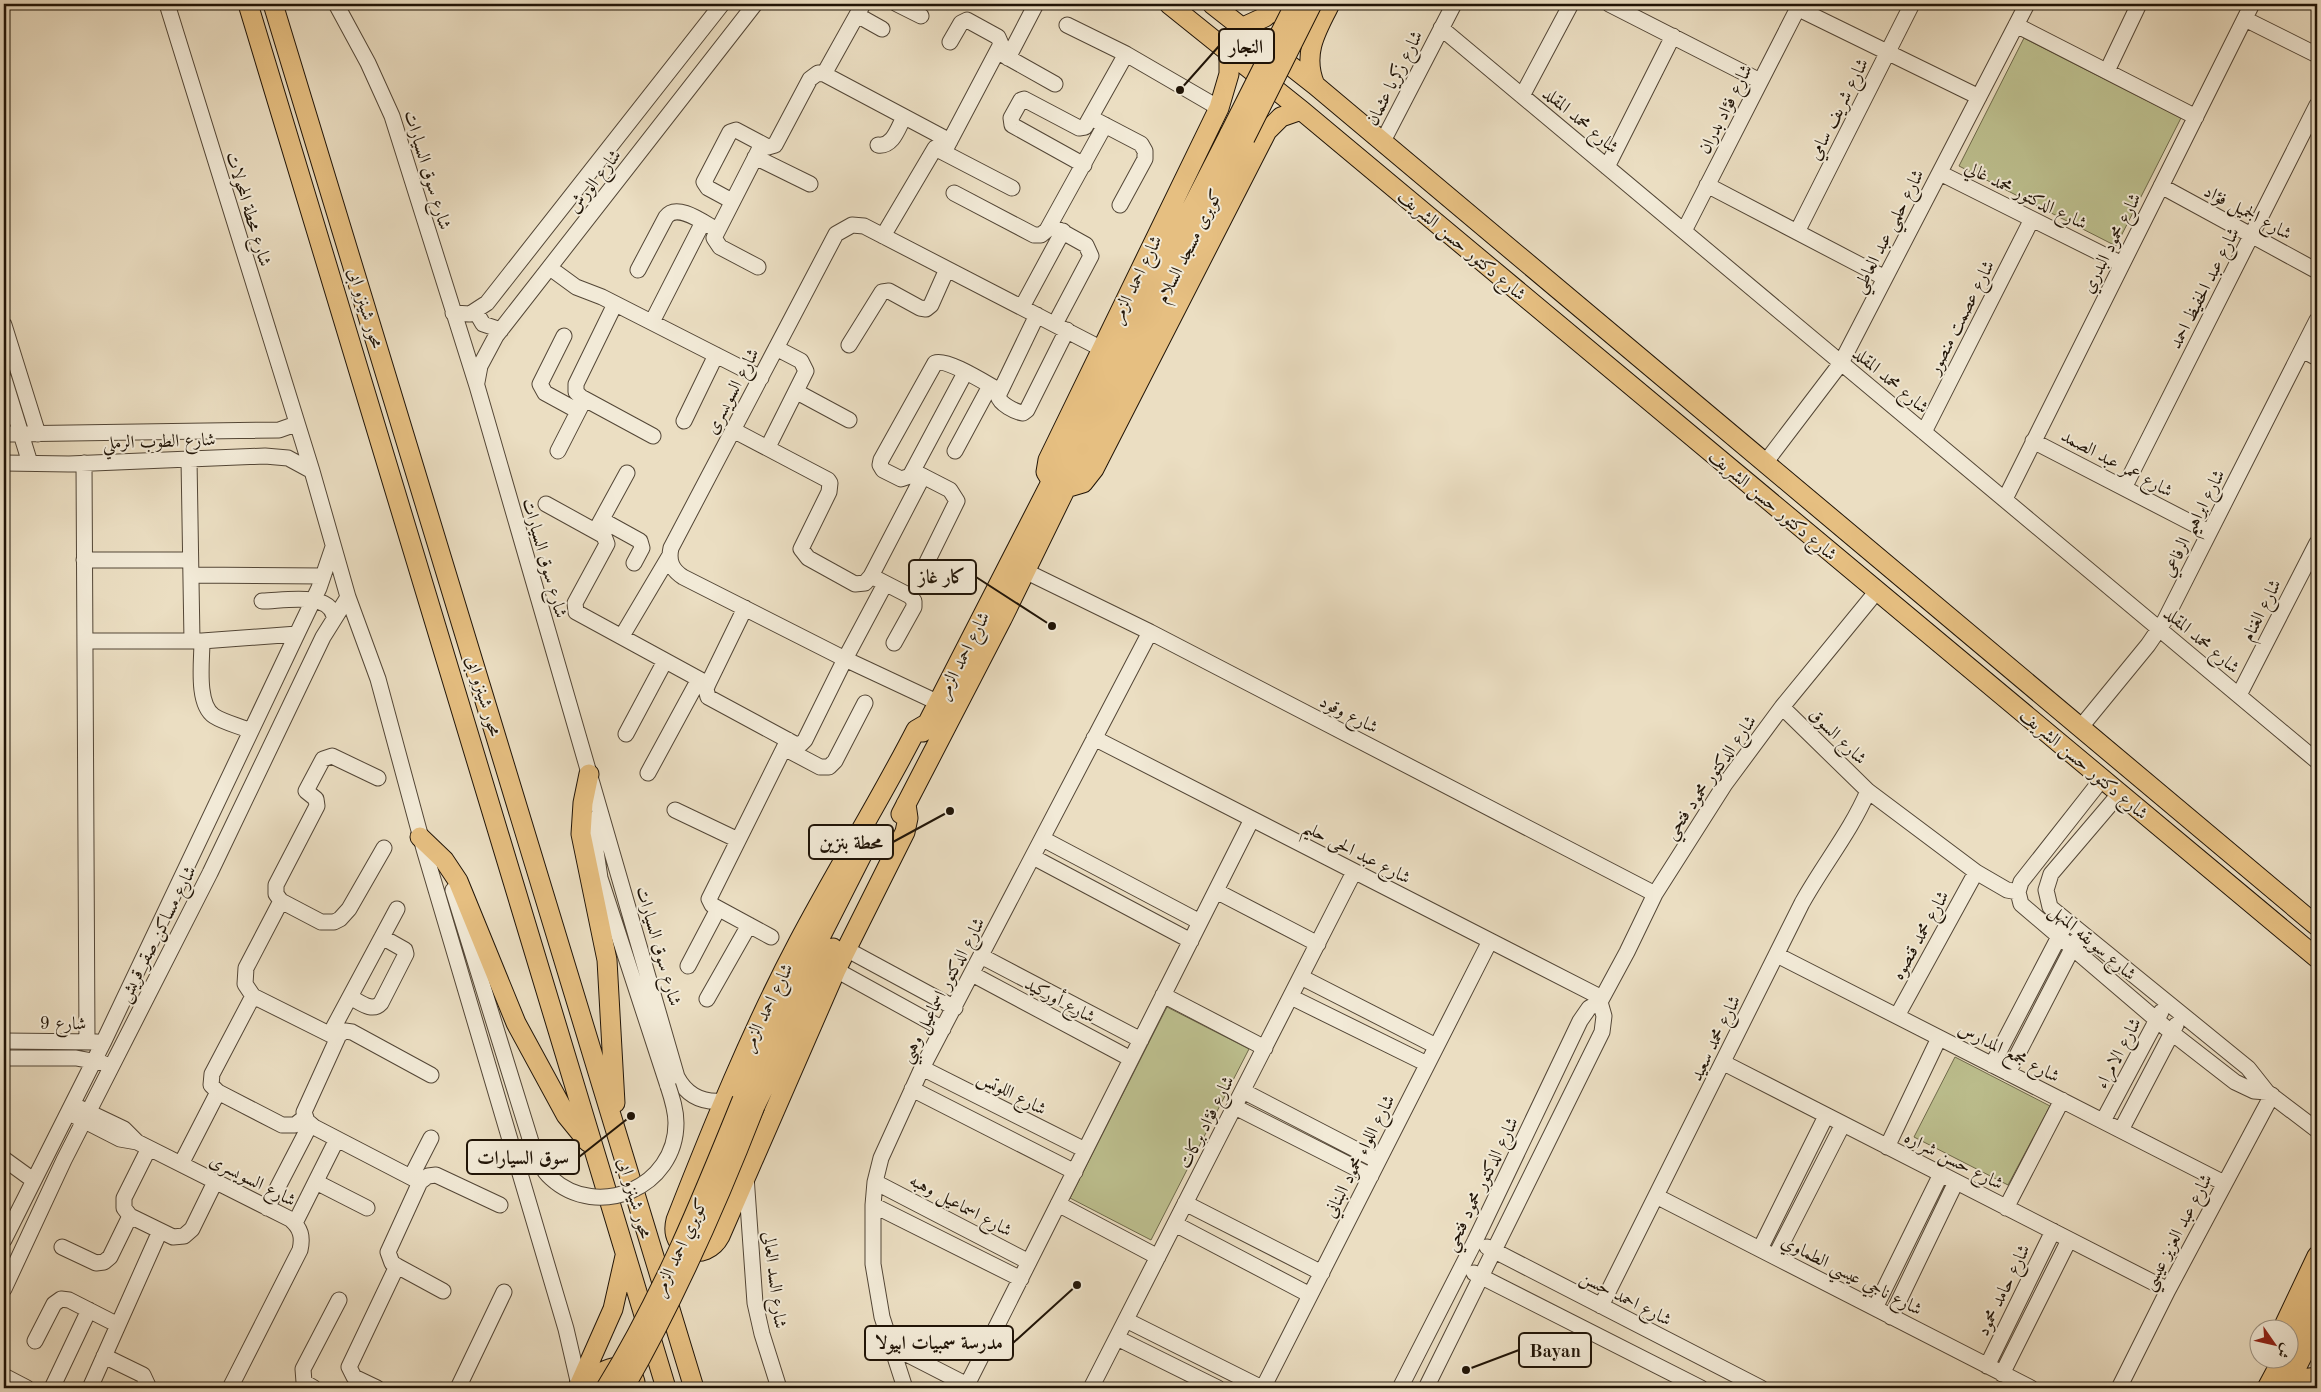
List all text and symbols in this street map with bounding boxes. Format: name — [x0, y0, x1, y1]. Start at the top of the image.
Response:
street label: شارع زكريا عثمان — [1362, 27, 1431, 131]
callout: النجار — [1219, 29, 1274, 63]
text: النجار — [1227, 38, 1263, 58]
street label: شارع شريف سامي — [1806, 56, 1877, 165]
street label: شارع فؤاد بدران — [1696, 62, 1761, 159]
street label: شارع محمد المقلد — [1536, 84, 1621, 161]
street label: شارع سوق السيارات — [396, 109, 454, 234]
street label: شارع الورش — [565, 147, 629, 220]
street label: شارع محطة المحولات — [217, 150, 274, 270]
street label: شارع الدكتور محمد غالي — [1959, 159, 2089, 238]
street label: شارع حلمي عبد العاطي — [1850, 167, 1934, 299]
street label: شارع الجميل فؤاد — [2198, 182, 2294, 248]
street label: كوبرى مسجد السلام — [1153, 187, 1232, 309]
street label: شارع دكتور حسن الشريف — [1391, 187, 1529, 308]
street label: شارع محمود البدري — [2079, 191, 2149, 299]
street label: شارع عبد الحفيظ احمد — [2167, 225, 2248, 354]
street label: شارع احمد الزمر — [1108, 233, 1170, 328]
street label: شارع عصمت منصور — [1925, 258, 2003, 381]
street label: محور شينزو ابى — [341, 266, 386, 352]
street label: شارع محمد المقلد — [1846, 344, 1931, 421]
street label: شارع السويسرى — [703, 346, 767, 440]
street label: شارع عمر عبد الصمد — [2055, 427, 2175, 505]
street label: شارع الطوب الرملي — [102, 431, 216, 460]
street label: شارع دكتور حسن الشريف — [1702, 447, 1840, 568]
street label: شارع ابراهيم الرفاعي — [2159, 467, 2236, 584]
street label: شارع سوق السيارات — [514, 496, 570, 622]
callout: كار غاز — [909, 560, 976, 594]
text: كار غاز — [917, 567, 965, 588]
street label: شارع الغنام — [2239, 577, 2290, 647]
street label: شارع محمد المقلد — [2157, 604, 2242, 681]
street label: شارع احمد الزمر — [934, 609, 998, 704]
street label: محور شينزو ابى — [459, 654, 504, 740]
street label: شارع وقود — [1314, 693, 1381, 742]
street label: شارع السوق — [1802, 705, 1870, 772]
street label: شارع دكتور حسن الشريف — [2013, 706, 2151, 827]
street label: شارع الدكتور محمود فتحي — [1661, 712, 1766, 847]
street label: شارع عبد الحى حليم — [1296, 818, 1413, 895]
callout: محطة بنزين — [809, 825, 893, 859]
text: محطة بنزين — [819, 835, 883, 854]
street label: شارع مساكن صقر قريش — [116, 863, 205, 1008]
street label: شارع سوق السيارات — [628, 884, 684, 1010]
street label: شارع محمد قنصوه — [1889, 888, 1957, 985]
street label: شارع سويقه المنهل — [2042, 901, 2139, 988]
street label: شارع الدكتور اسماعيل وهبي — [897, 915, 995, 1069]
street label: شارع احمد الزمر — [739, 961, 801, 1056]
street label: شارع أوركيد — [1019, 970, 1100, 1031]
street label: شارع محمد سعيد — [1688, 993, 1749, 1086]
street label: شارع 9 — [39, 1015, 87, 1038]
street label: شارع الامراء — [2093, 1015, 2149, 1094]
street label: شارع مجمع المدارس — [1952, 1020, 2062, 1091]
street label: شارع اللوتس — [972, 1069, 1049, 1123]
street label: شارع فؤاد بركات — [1175, 1073, 1242, 1174]
street label: شارع اللواء محمود البناني — [1321, 1092, 1403, 1223]
street label: شارع الدكتور محمود فتحي — [1442, 1115, 1528, 1257]
street label: شارع حسن شراره — [1899, 1128, 2006, 1198]
callout: سوق السيارات — [467, 1140, 579, 1174]
text: سوق السيارات — [477, 1149, 569, 1170]
street label: شارع السويسرى — [204, 1151, 299, 1215]
street label: محور شينزو ابى — [611, 1156, 654, 1242]
street label: شارع اسماعيل وهبه — [904, 1171, 1015, 1245]
street label: شارع عبد العزيز عيسي — [2140, 1171, 2222, 1297]
street label: كوبري احمد الزمر — [651, 1196, 716, 1301]
street label: شارع السد العالى — [754, 1230, 789, 1330]
street label: شارع ناجي عيسي الطماوي — [1775, 1233, 1925, 1325]
street label: شارع حامد محمود — [1974, 1242, 2038, 1341]
street label: شارع احمد حسن — [1575, 1268, 1674, 1334]
north arrow — [2248, 1320, 2298, 1370]
callout: مدرسة سمبيات ابيولا — [865, 1326, 1013, 1360]
text: مدرسة سمبيات ابيولا — [875, 1333, 1003, 1355]
callout: Bayan — [1519, 1333, 1591, 1367]
text: ش — [2274, 1341, 2294, 1360]
text: Bayan — [1529, 1343, 1581, 1362]

